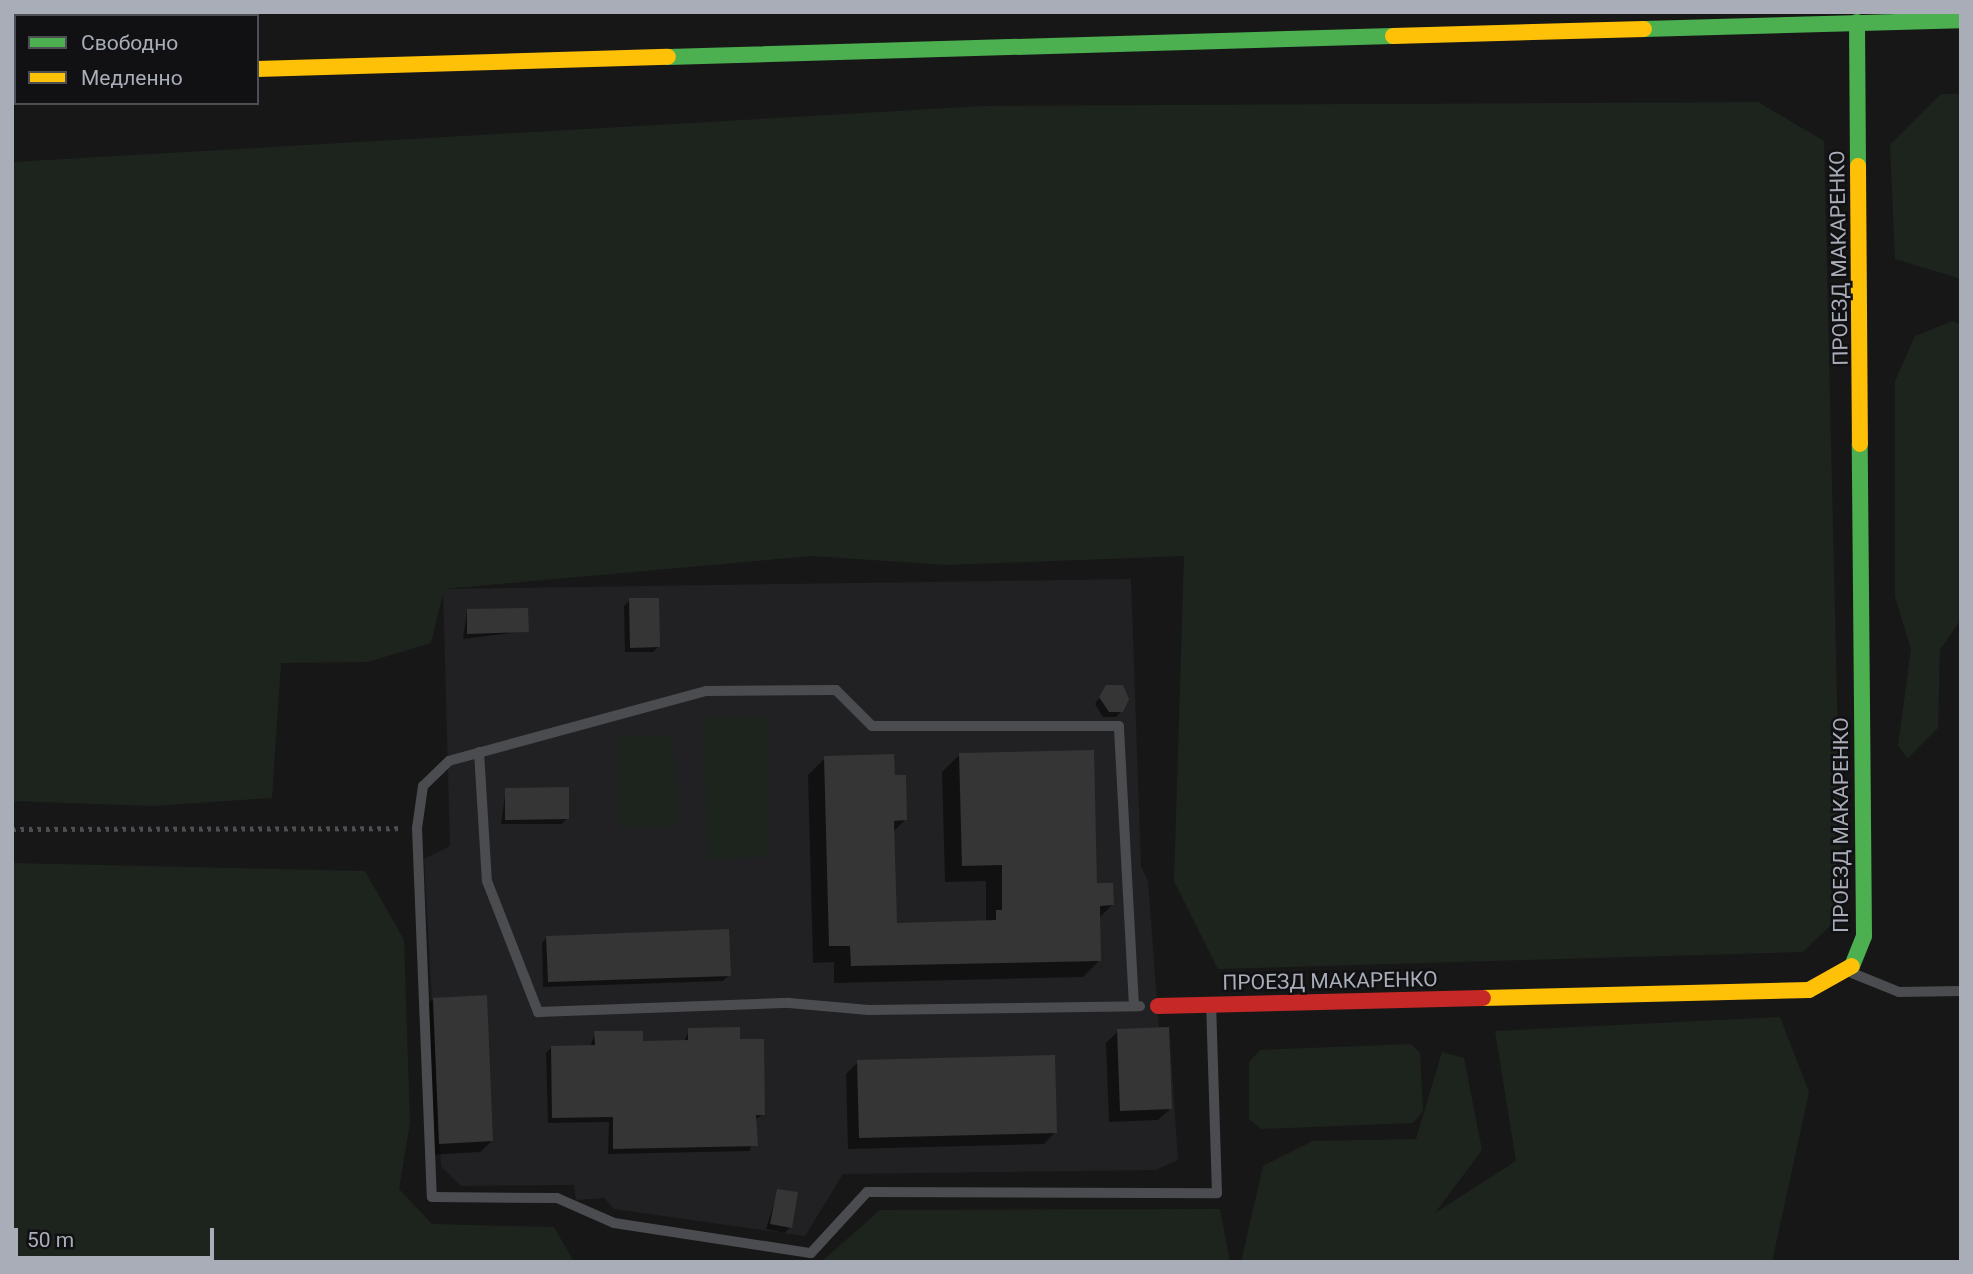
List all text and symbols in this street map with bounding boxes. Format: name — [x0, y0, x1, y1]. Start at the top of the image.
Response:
legend — [14, 14, 259, 105]
text: Свободно — [81, 31, 178, 55]
text: Медленно — [81, 66, 183, 90]
street label: ПРОЕЗД МАКАРЕНКО — [1825, 150, 1853, 366]
street label: ПРОЕЗД МАКАРЕНКО — [1828, 717, 1854, 933]
street label: ПРОЕЗД МАКАРЕНКО — [1222, 967, 1438, 995]
scale bar — [18, 1214, 217, 1258]
text: 50 m — [27, 1228, 74, 1252]

